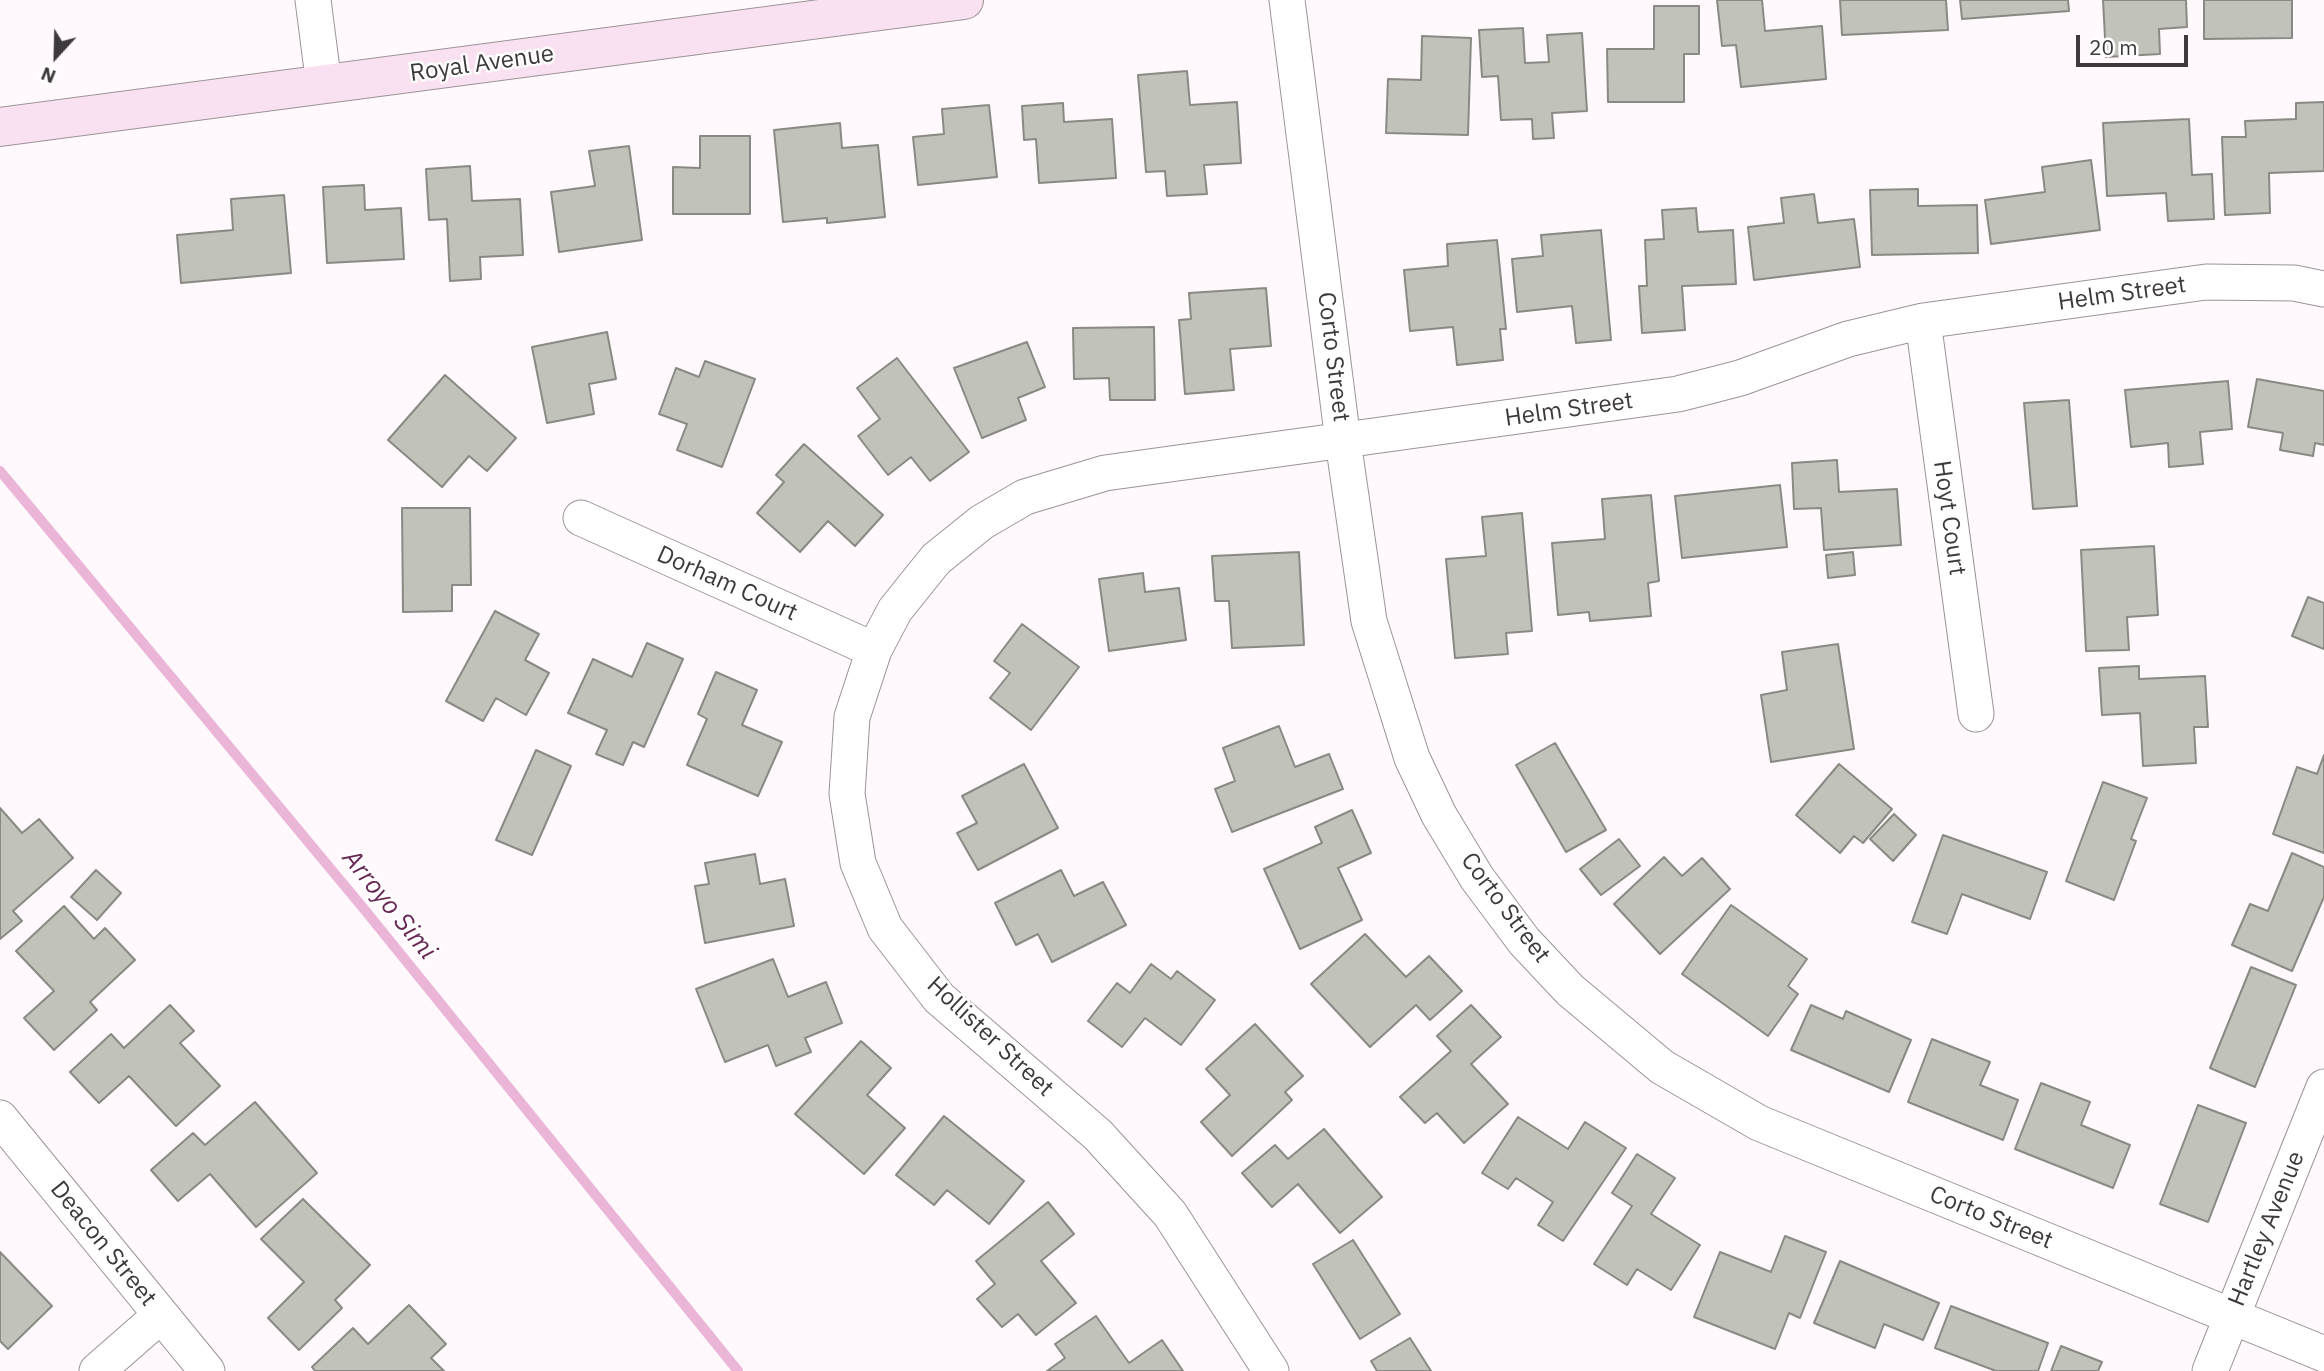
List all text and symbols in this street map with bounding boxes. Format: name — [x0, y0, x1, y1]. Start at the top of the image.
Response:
north arrow — [21, 21, 91, 91]
scale bar — [2079, 21, 2191, 65]
text: 20 m — [2089, 33, 2138, 61]
street label: Royal Avenue — [408, 40, 556, 88]
text: N — [37, 62, 59, 89]
street label: Helm Street — [2056, 271, 2188, 317]
street label: Corto Street — [1311, 290, 1355, 424]
street label: Helm Street — [1503, 387, 1635, 433]
street label: Hoyt Court — [1927, 459, 1971, 577]
street label: Dorham Court — [652, 540, 802, 628]
water label: Arroyo Simi — [335, 844, 443, 966]
street label: Corto Street — [1454, 847, 1556, 969]
street label: Hollister Street — [921, 971, 1059, 1103]
street label: Hartley Avenue — [2223, 1147, 2311, 1311]
street label: Deacon Street — [44, 1176, 162, 1312]
street label: Corto Street — [1925, 1180, 2057, 1256]

